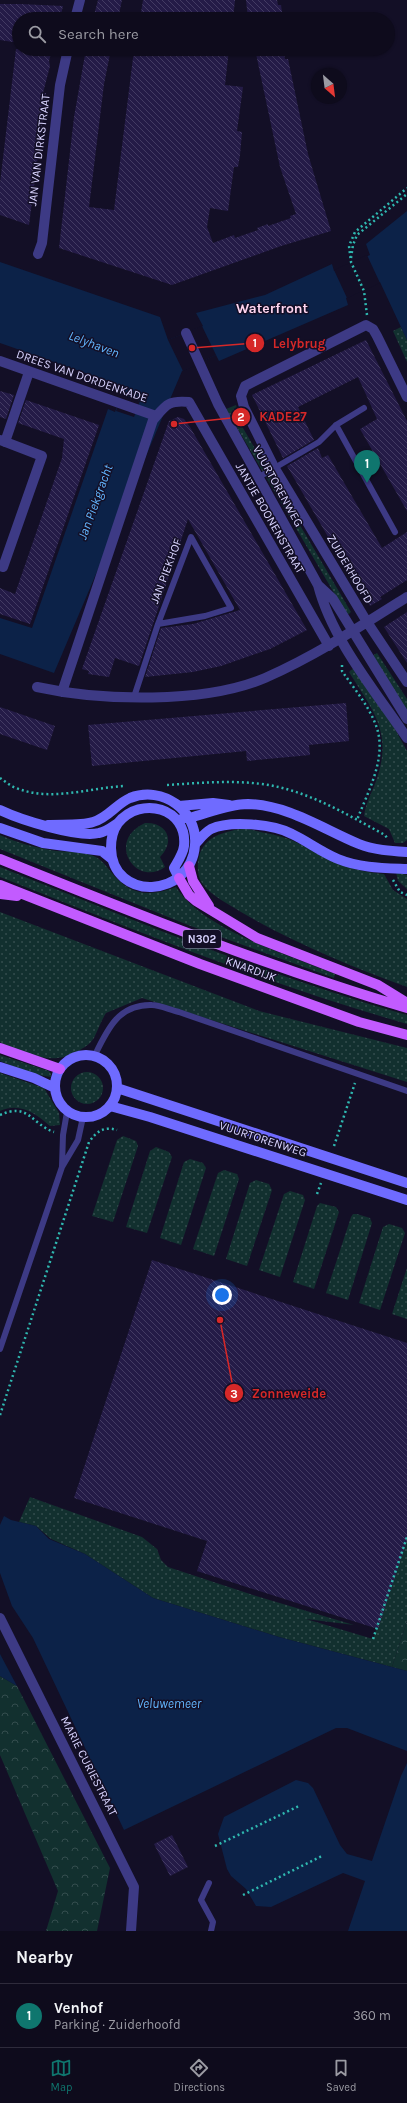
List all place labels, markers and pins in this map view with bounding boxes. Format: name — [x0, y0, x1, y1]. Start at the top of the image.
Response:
callout: Lelybrug — [245, 331, 334, 356]
callout: KADE27 — [231, 404, 315, 429]
pin: 1 — [354, 450, 380, 483]
callout: Zonneweide — [224, 1381, 334, 1406]

